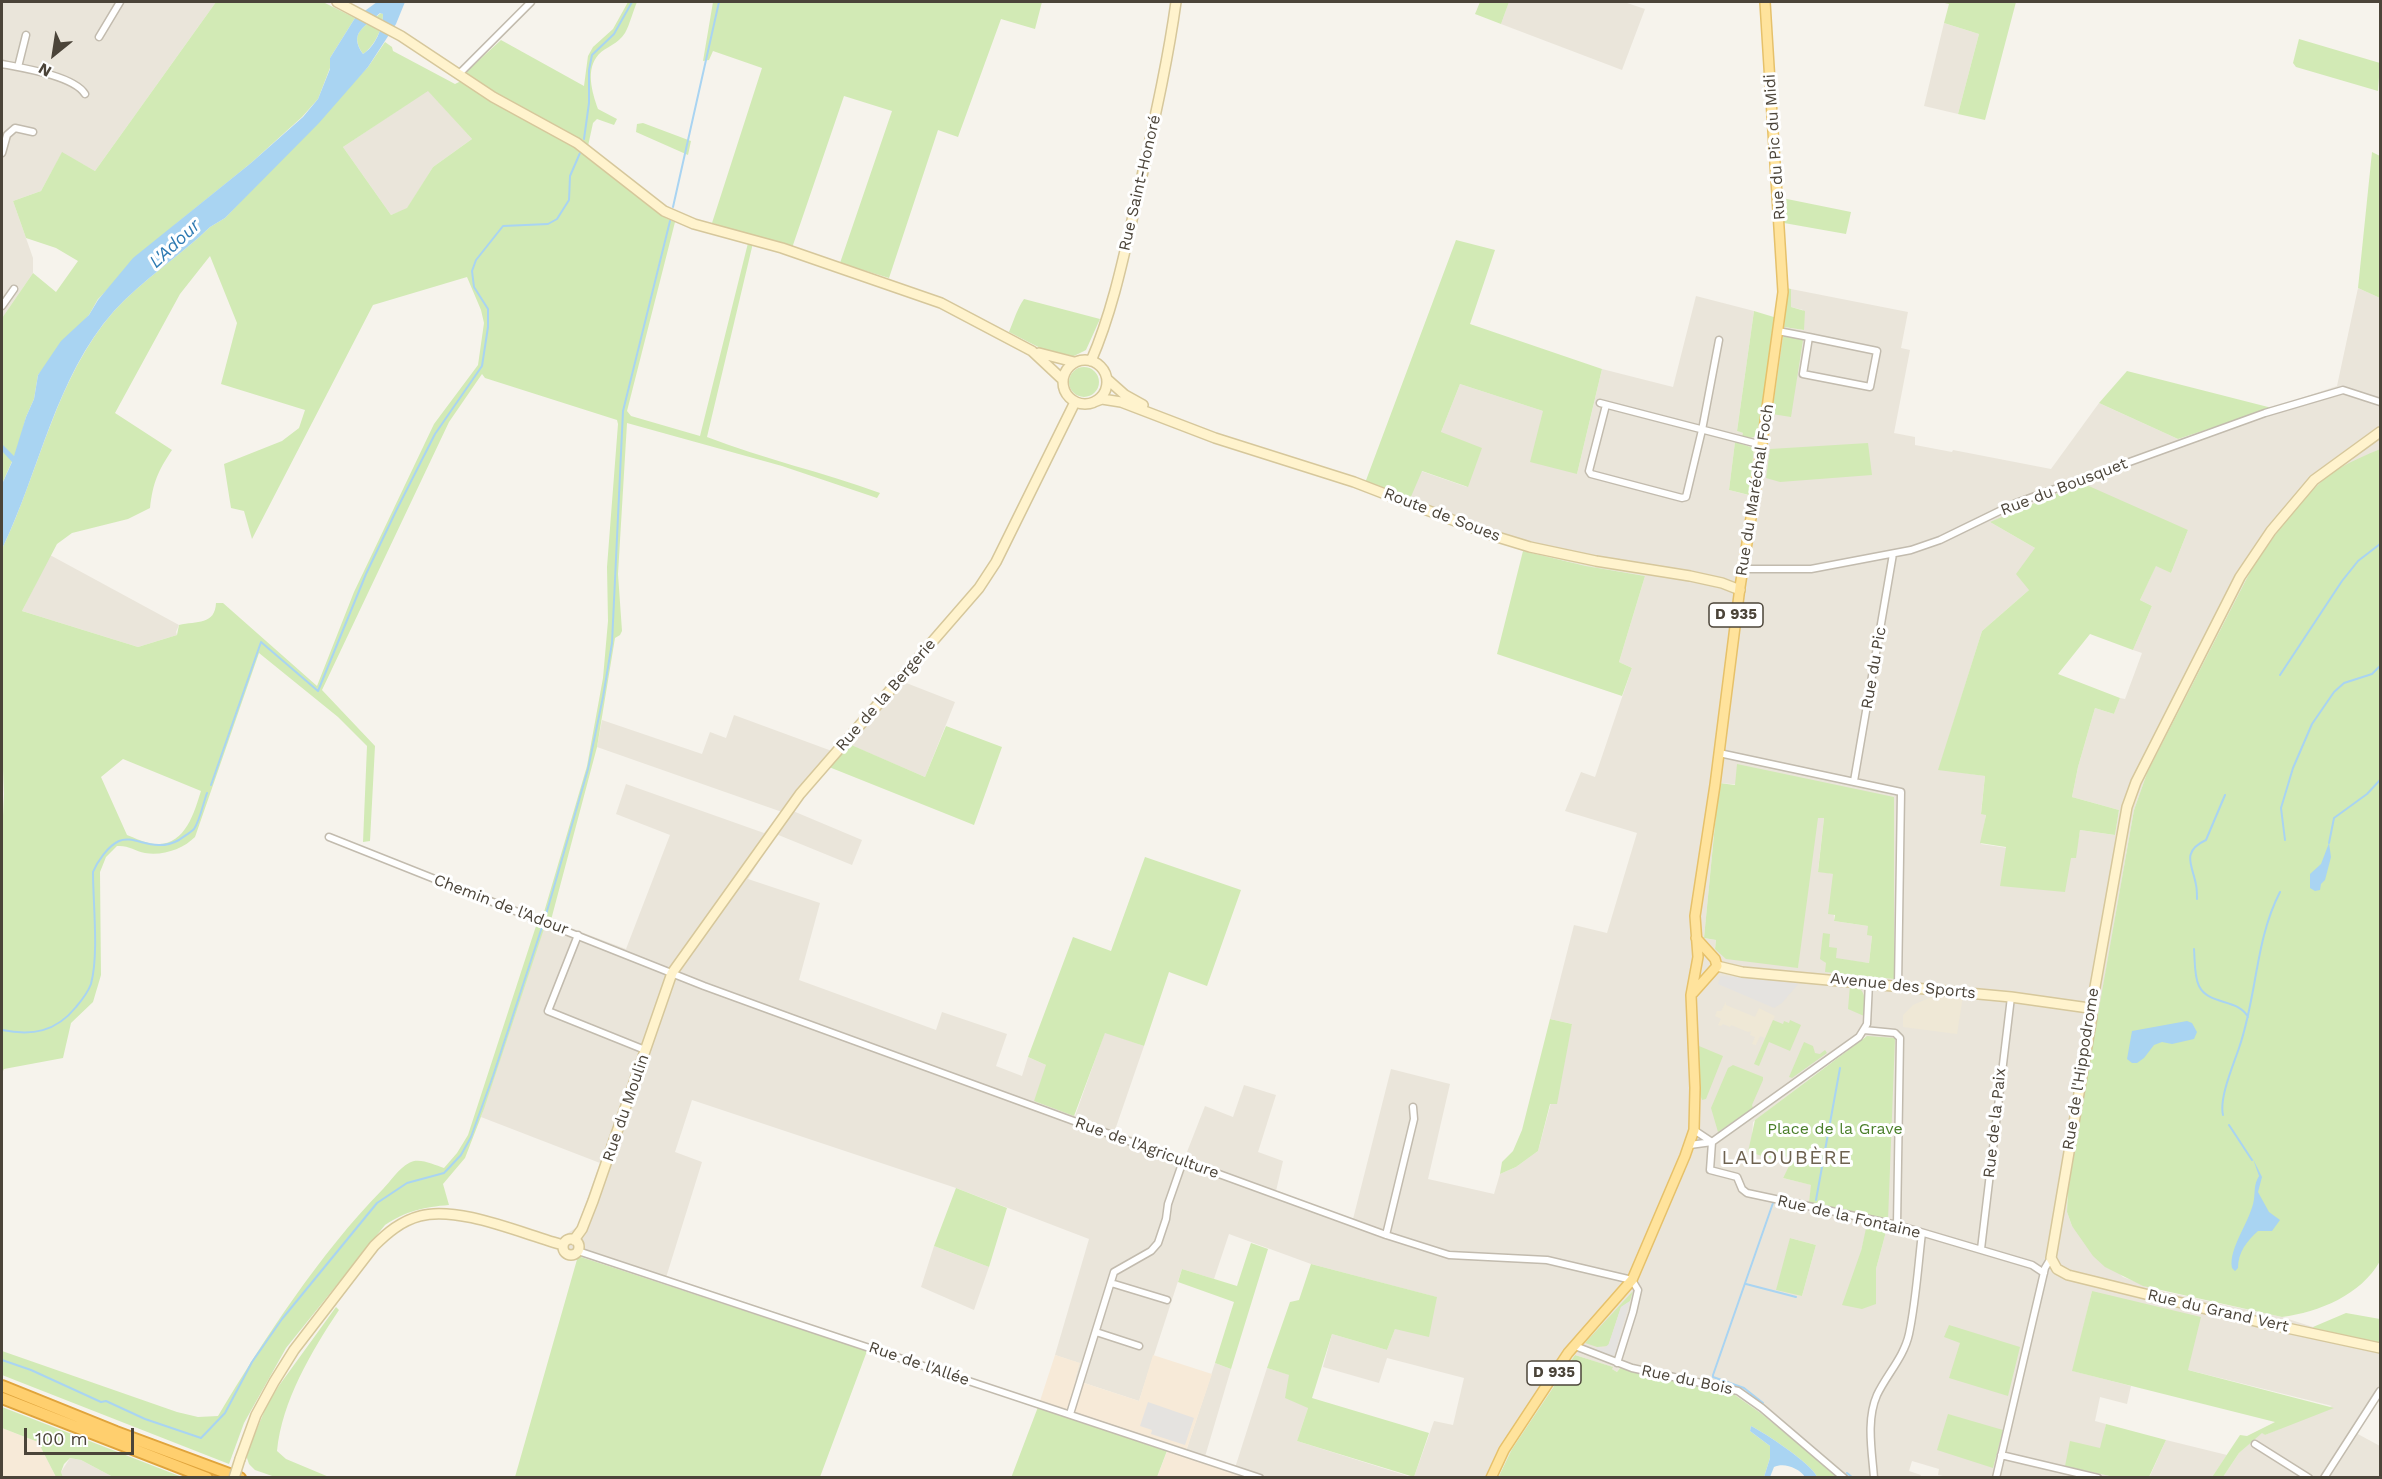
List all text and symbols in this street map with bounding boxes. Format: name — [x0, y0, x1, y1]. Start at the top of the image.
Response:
north arrow — [24, 24, 84, 84]
text: N — [35, 59, 55, 81]
street label: Rue du Pic du Midi — [1760, 73, 1790, 221]
street label: Rue Saint-Honoré — [1115, 113, 1165, 253]
water label: L'Adour — [145, 215, 205, 273]
street label: Rue du Maréchal Foch — [1732, 403, 1778, 577]
street label: Rue du Bousquet — [1998, 454, 2130, 520]
street label: Route de Soues — [1381, 484, 1503, 546]
road number: D 935 — [1709, 603, 1763, 627]
street label: Rue du Pic — [1857, 625, 1891, 711]
street label: Rue de la Bergerie — [832, 635, 940, 755]
street label: Chemin de l'Adour — [431, 870, 571, 940]
street label: Avenue des Sports — [1829, 969, 1977, 1003]
street label: Rue de l'Hippodrome — [2059, 986, 2103, 1152]
street label: Rue du Moulin — [599, 1052, 653, 1164]
street label: Rue de la Paix — [1980, 1067, 2010, 1179]
street label: Rue de l'Agriculture — [1072, 1113, 1222, 1183]
park label: Place de la Grave — [1767, 1119, 1903, 1139]
district label: LALOUBÈRE — [1721, 1146, 1853, 1170]
street label: Rue de la Fontaine — [1775, 1191, 1923, 1243]
street label: Rue du Grand Vert — [2146, 1285, 2290, 1337]
street label: Rue de l'Allée — [866, 1338, 972, 1390]
road number: D 935 — [1527, 1361, 1581, 1385]
street label: Rue du Bois — [1639, 1361, 1735, 1399]
scale bar — [27, 1416, 136, 1454]
text: 100 m — [35, 1428, 88, 1449]

